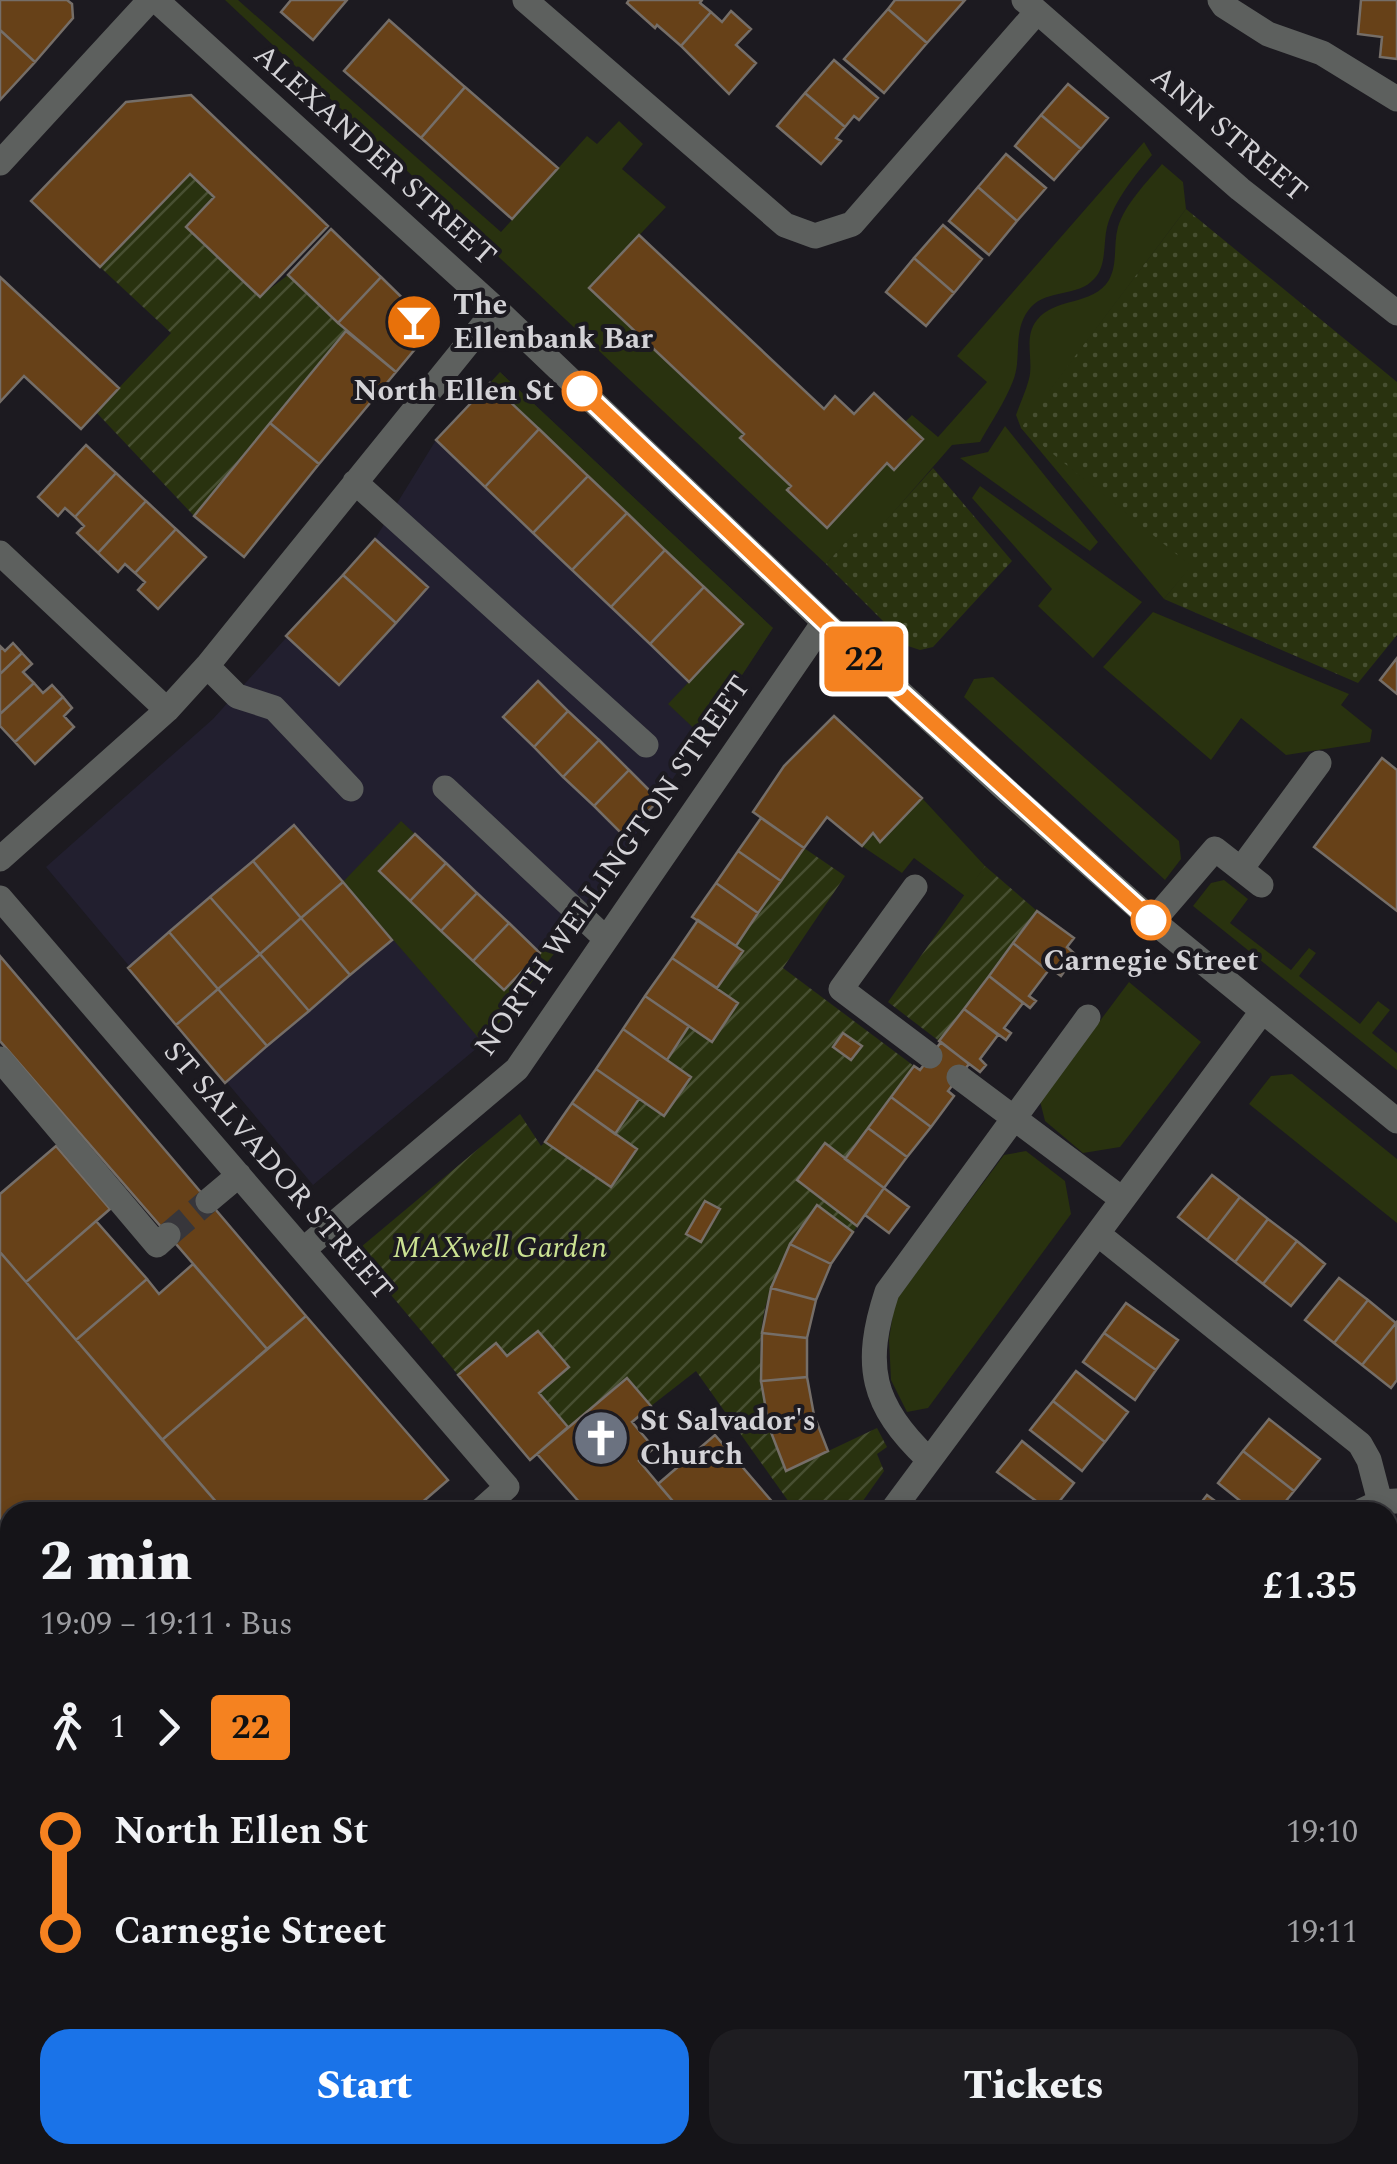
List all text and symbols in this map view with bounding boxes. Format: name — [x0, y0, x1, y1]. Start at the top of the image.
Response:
street label: ALEXANDER STREET — [243, 33, 507, 277]
street label: ANN STREET — [1140, 54, 1318, 214]
place label: The Ellenbank Bar — [453, 282, 653, 362]
bar icon: The Ellenbank Bar — [384, 292, 444, 352]
place label: North Ellen St — [353, 368, 554, 414]
marker: North Ellen St — [563, 372, 601, 410]
line badge: 22 — [819, 626, 909, 692]
text: 22 — [844, 633, 884, 686]
street label: NORTH WELLINGTON STREET — [463, 666, 763, 1066]
marker: Carnegie Street — [1132, 901, 1170, 939]
place label: Carnegie Street — [1044, 938, 1258, 984]
street label: ST SALVADOR STREET — [152, 1031, 404, 1311]
park label: MAXwell Garden — [393, 1225, 607, 1271]
place label: St Salvador's Church — [640, 1398, 816, 1478]
church icon: St Salvador's Church — [571, 1408, 631, 1468]
text: 2 min — [40, 1521, 192, 1604]
text: £1.35 — [1263, 1558, 1358, 1616]
text: 19:09 – 19:11 · Bus — [40, 1600, 293, 1649]
icon: walk — [40, 1700, 95, 1755]
icon: forward — [141, 1700, 196, 1755]
text: 22 — [231, 1701, 270, 1754]
text: 1 — [110, 1703, 126, 1752]
text: North Ellen St — [114, 1803, 368, 1861]
text: 19:10 — [1286, 1808, 1358, 1857]
text: Carnegie Street — [114, 1903, 386, 1961]
text: 19:11 — [1286, 1908, 1358, 1957]
button: Start — [40, 2029, 689, 2144]
button: Tickets — [709, 2029, 1358, 2144]

